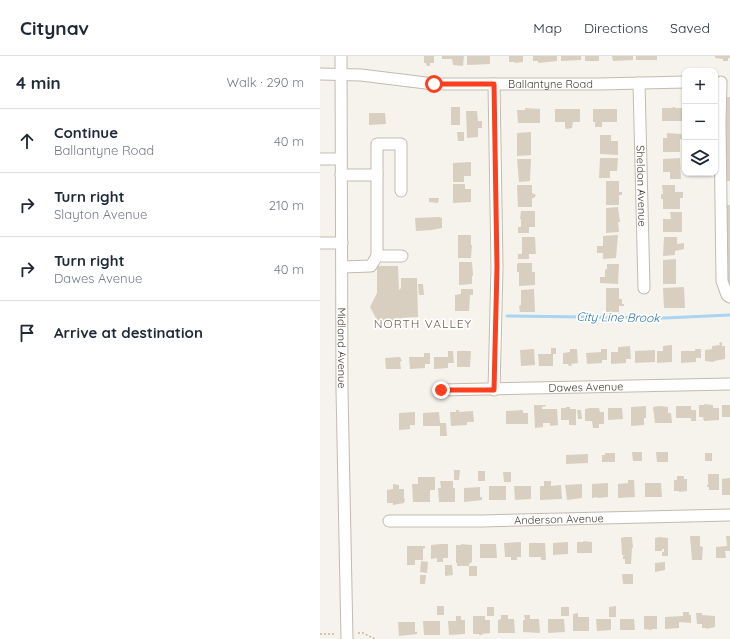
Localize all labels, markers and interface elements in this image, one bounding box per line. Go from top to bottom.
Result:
text: Citynav [20,16,89,40]
text: Map [533,19,562,37]
text: Directions [584,19,648,37]
text: Saved [670,19,710,37]
map controls [682,68,718,176]
button: + [682,68,718,104]
text: 4 min [16,72,61,93]
text: Walk · 290 m [227,74,304,90]
route start [425,75,443,93]
street label: Ballantyne Road [508,77,593,91]
button: − [682,104,718,140]
text: Continue [54,123,118,142]
icon: ahead [16,130,38,152]
text: 40 m [274,133,304,149]
button: layers [682,140,718,176]
text: Ballantyne Road [54,142,154,158]
street label: Sheldon Avenue [634,145,650,227]
text: Turn right [54,187,125,206]
icon: right [16,194,38,216]
text: 210 m [269,197,304,213]
text: Slayton Avenue [54,206,147,222]
text: Turn right [54,251,125,270]
icon: right [16,258,38,280]
text: 40 m [274,261,304,277]
text: Dawes Avenue [54,270,142,286]
street label: Midland Avenue [335,307,349,389]
water label: City Line Brook [576,309,661,325]
district label: NORTH VALLEY [374,316,472,331]
icon: arrive [16,322,38,344]
text: Arrive at destination [54,323,203,342]
street label: Dawes Avenue [548,379,624,395]
route end [432,381,450,399]
street label: Anderson Avenue [514,511,604,527]

